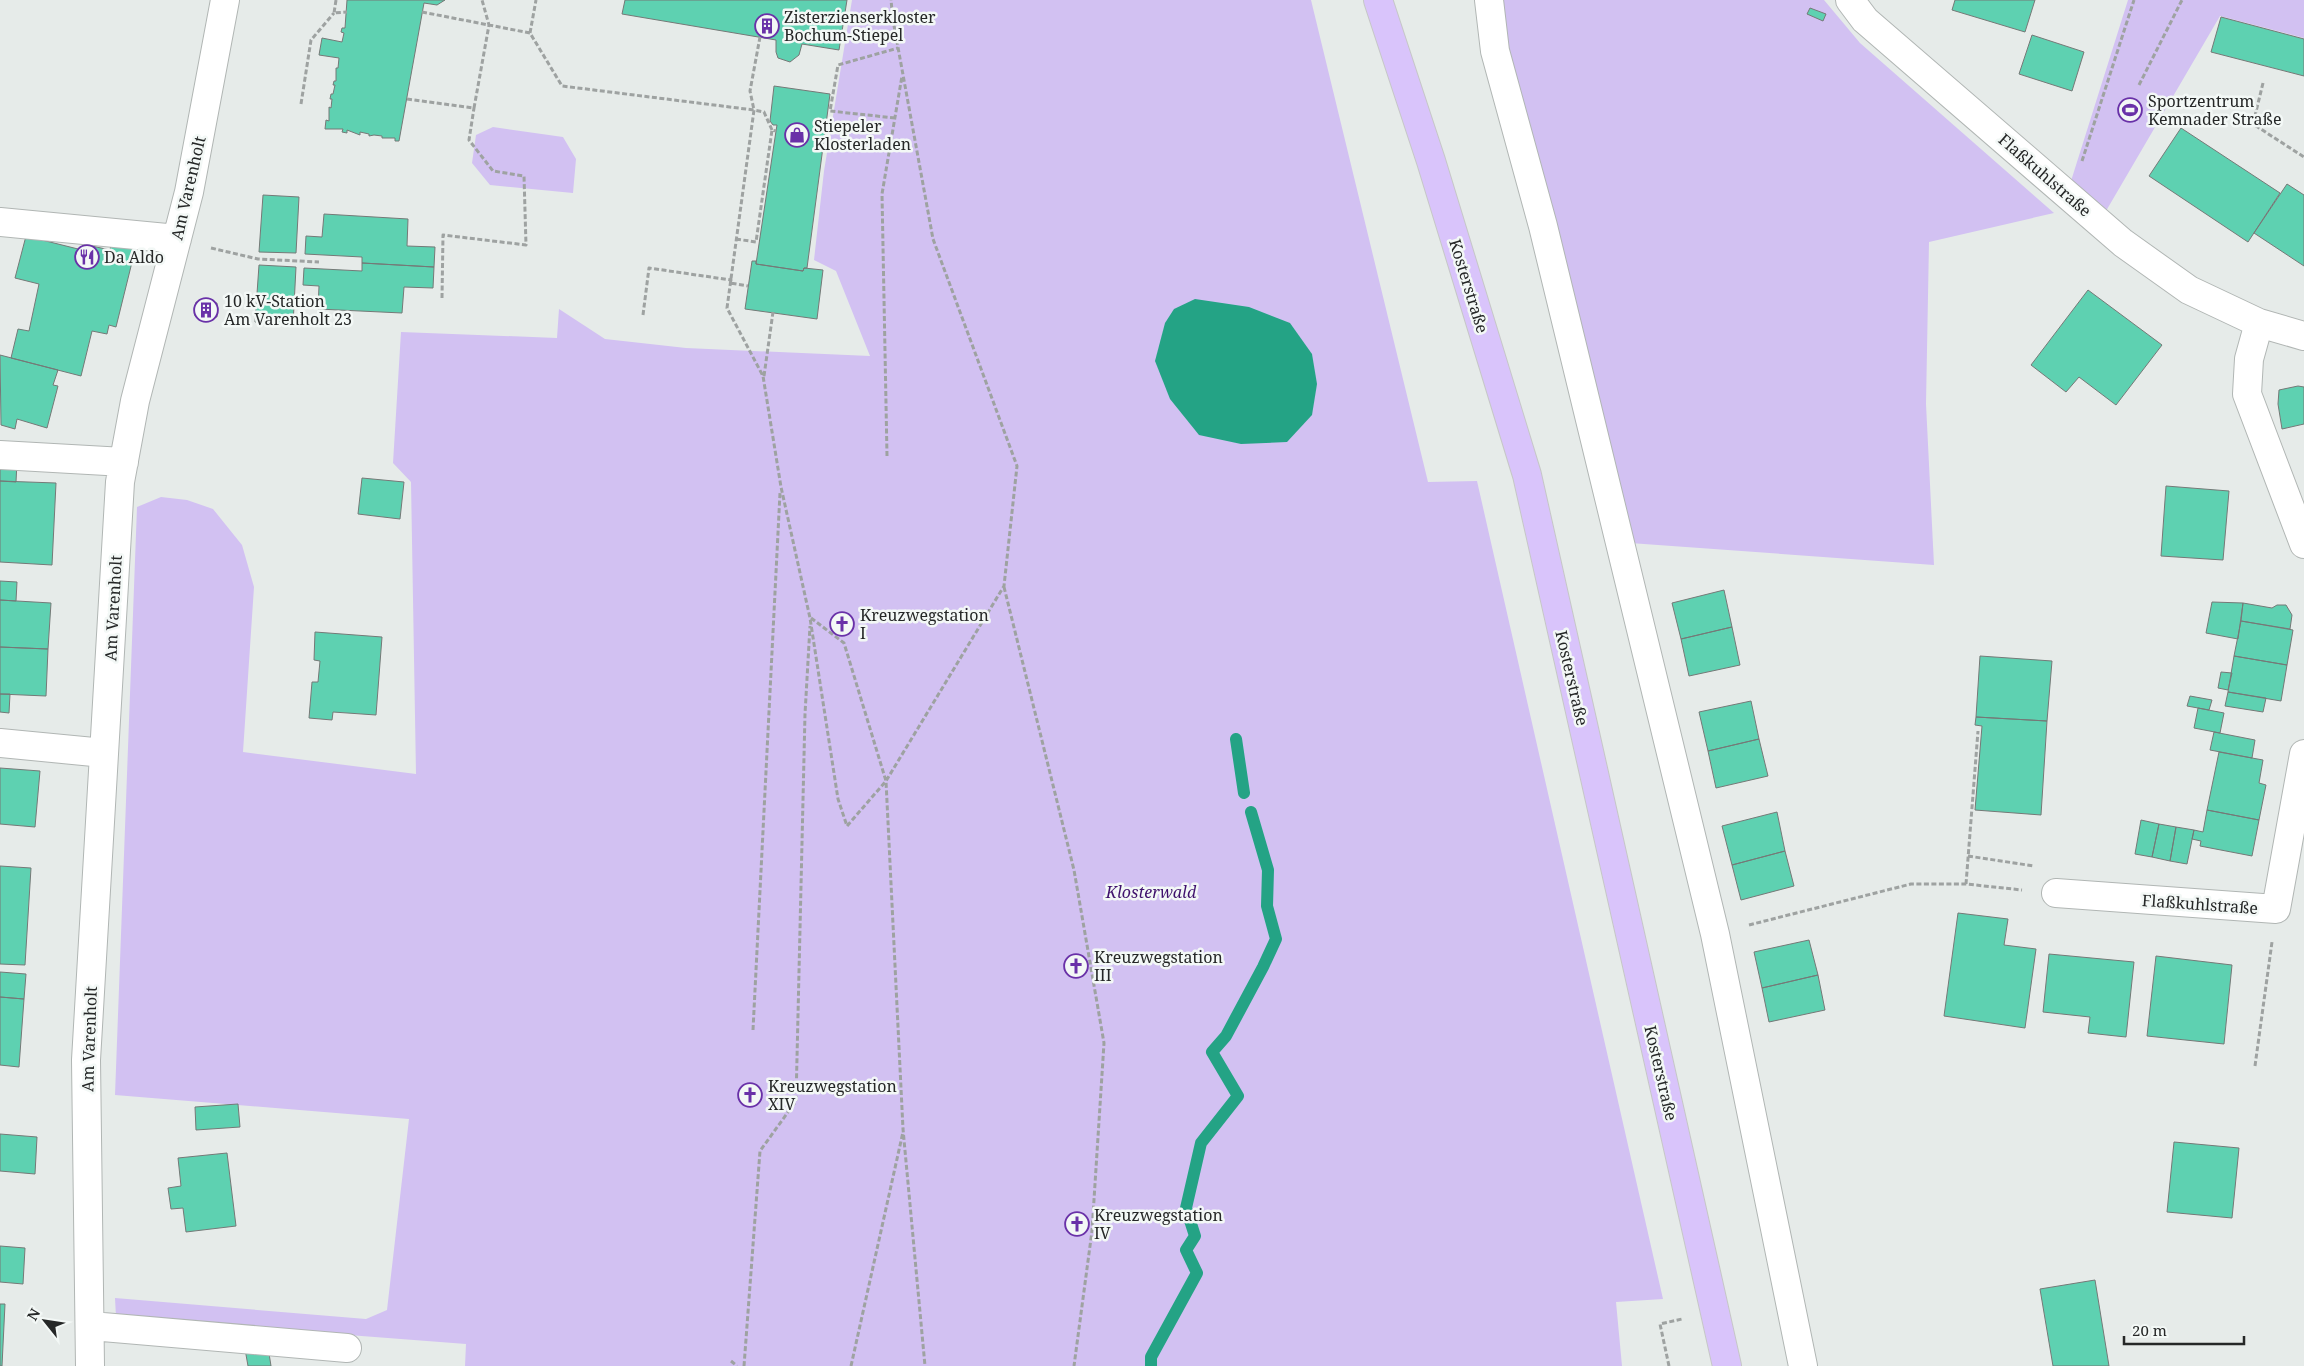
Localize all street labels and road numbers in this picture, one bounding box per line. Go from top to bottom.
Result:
street label: Flaßkuhlstraße [1994,129,2096,221]
street label: Am Varenholt [165,134,211,242]
street label: Kosterstraße [1444,236,1494,336]
street label: Am Varenholt [99,554,127,661]
street label: Kosterstraße [1550,628,1594,728]
street label: Flaßkuhlstraße [2141,889,2259,919]
street label: Am Varenholt [76,985,102,1092]
street label: Kosterstraße [1639,1023,1683,1123]

